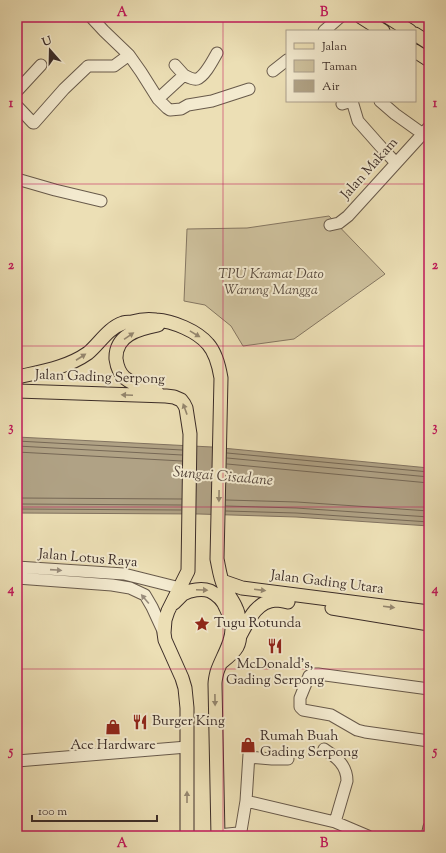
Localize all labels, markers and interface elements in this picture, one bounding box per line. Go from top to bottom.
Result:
text: A [117,4,128,22]
text: B [320,4,329,22]
north arrow [30,30,70,70]
legend [286,30,416,102]
text: U [39,32,54,51]
text: Jalan [321,38,347,56]
text: Taman [322,58,357,76]
text: Air [322,78,340,96]
text: 1 [9,95,14,113]
text: 1 [433,95,438,113]
street label: Jalan Makam [336,133,404,205]
text: 2 [8,257,15,275]
text: 2 [432,257,439,275]
park label: TPU Kramat Dato Warung Mangga [218,265,324,301]
one-way arrow [190,330,200,338]
one-way arrow [123,332,134,339]
one-way arrow [76,353,86,361]
street label: Jalan Gading Serpong [34,366,166,390]
one-way arrow [121,391,133,398]
one-way arrow [182,403,189,415]
text: 3 [8,419,14,437]
text: 3 [432,419,438,437]
water label: Sungai Cisadane [172,462,274,492]
one-way arrow [216,490,222,503]
street label: Jalan Lotus Raya [37,545,139,573]
one-way arrow [50,566,62,573]
street label: Jalan Gading Utara [268,566,385,600]
text: 4 [7,581,15,599]
text: 4 [431,581,439,599]
one-way arrow [196,587,208,594]
one-way arrow [254,587,266,593]
one-way arrow [141,594,150,604]
one-way arrow [383,604,395,610]
place label: Tugu Rotunda [214,614,302,634]
place icon: Tugu Rotunda [193,615,211,633]
restaurant icon: McDonald's, Gading Serpong [266,637,284,655]
place label: McDonald's, Gading Serpong [226,655,324,691]
one-way arrow [212,694,218,707]
place label: Burger King [152,712,225,732]
restaurant icon: Burger King [131,713,149,731]
shop icon: Ace Hardware [104,718,122,736]
place label: Rumah Buah Gading Serpong [260,727,358,763]
place label: Ace Hardware [70,736,156,756]
shop icon: Rumah Buah Gading Serpong [239,736,257,754]
text: 5 [8,743,14,761]
text: 5 [432,743,438,761]
one-way arrow [184,790,190,803]
scale bar [32,797,157,823]
text: 100 m [38,803,67,821]
text: A [117,835,128,853]
text: B [320,835,329,853]

